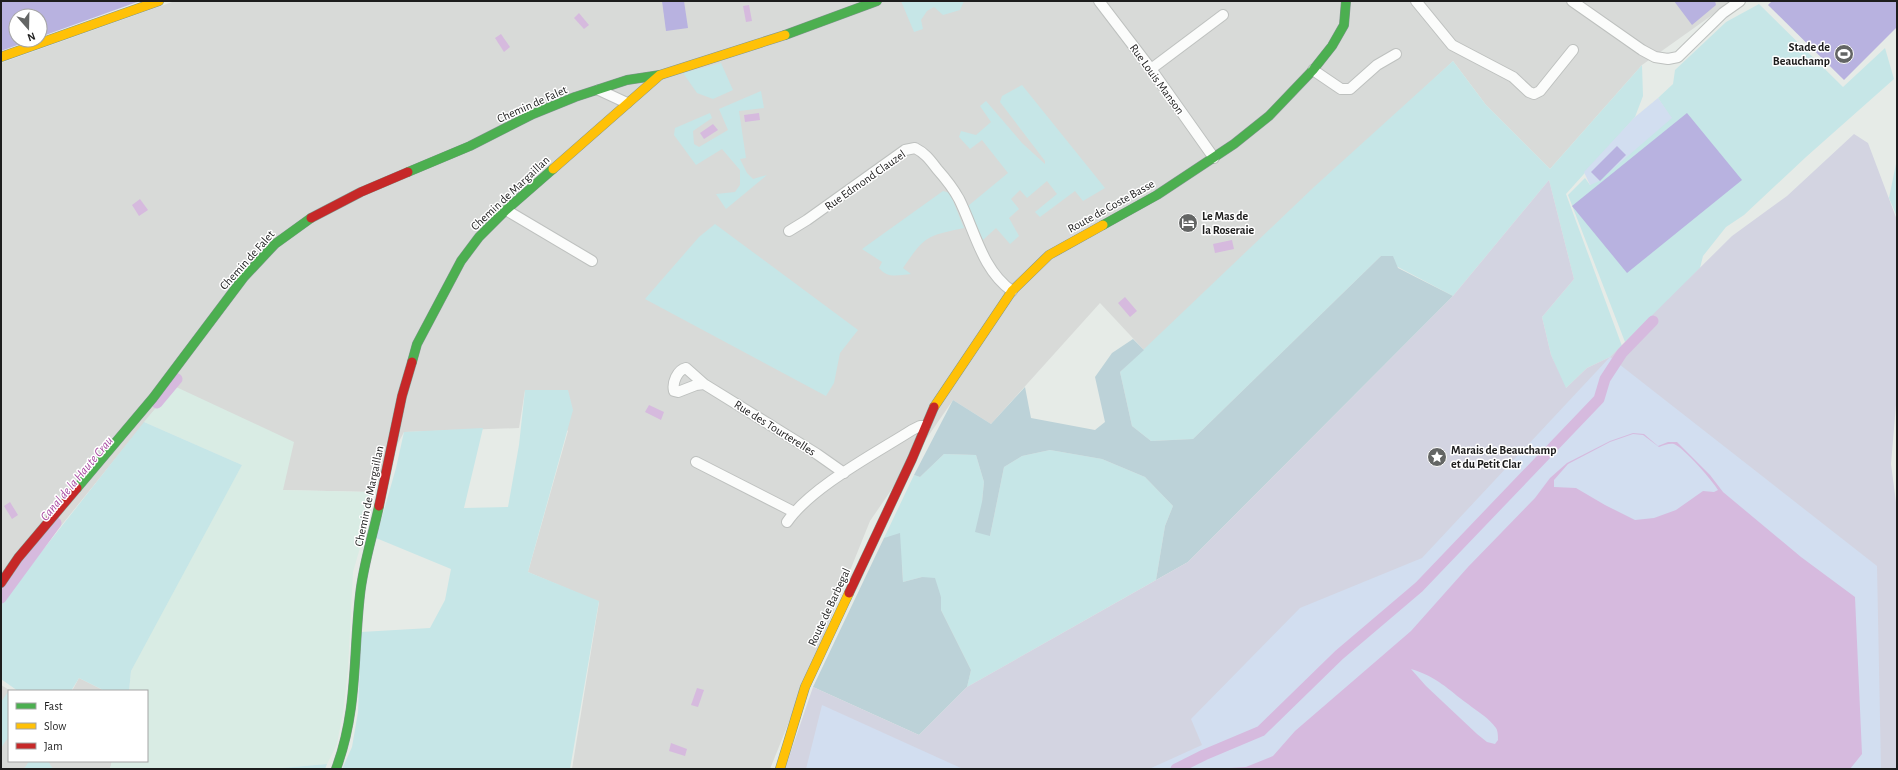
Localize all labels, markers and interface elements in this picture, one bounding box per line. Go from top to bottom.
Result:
north arrow [8,8,48,48]
text: N [26,30,37,43]
place label: Stade de Beauchamp [1773,41,1830,67]
street label: Rue Louis Manson [1128,42,1186,116]
sports icon: Stade de Beauchamp [1833,43,1855,65]
street label: Chemin de Falet [495,83,569,125]
street label: Rue Edmond Clauzel [822,148,908,212]
street label: Chemin de Margaillan [468,154,552,232]
street label: Route de Coste Basse [1066,177,1156,235]
place label: Le Mas de la Roseraie [1202,210,1255,236]
hotel icon: Le Mas de la Roseraie [1177,212,1199,234]
street label: Chemin de Falet [217,228,277,292]
street label: Rue des Tourterelles [732,398,818,458]
water label: Canal de la Haute Crau [38,434,116,524]
place label: Marais de Beauchamp et du Petit Clar [1451,444,1556,470]
street label: Chemin de Margaillan [352,445,386,547]
place icon: Marais de Beauchamp et du Petit Clar [1426,446,1448,468]
street label: Route de Barbegal [806,566,852,648]
legend [8,690,148,762]
text: Fast [44,700,63,712]
text: Slow [44,720,66,732]
text: Jam [44,740,63,752]

